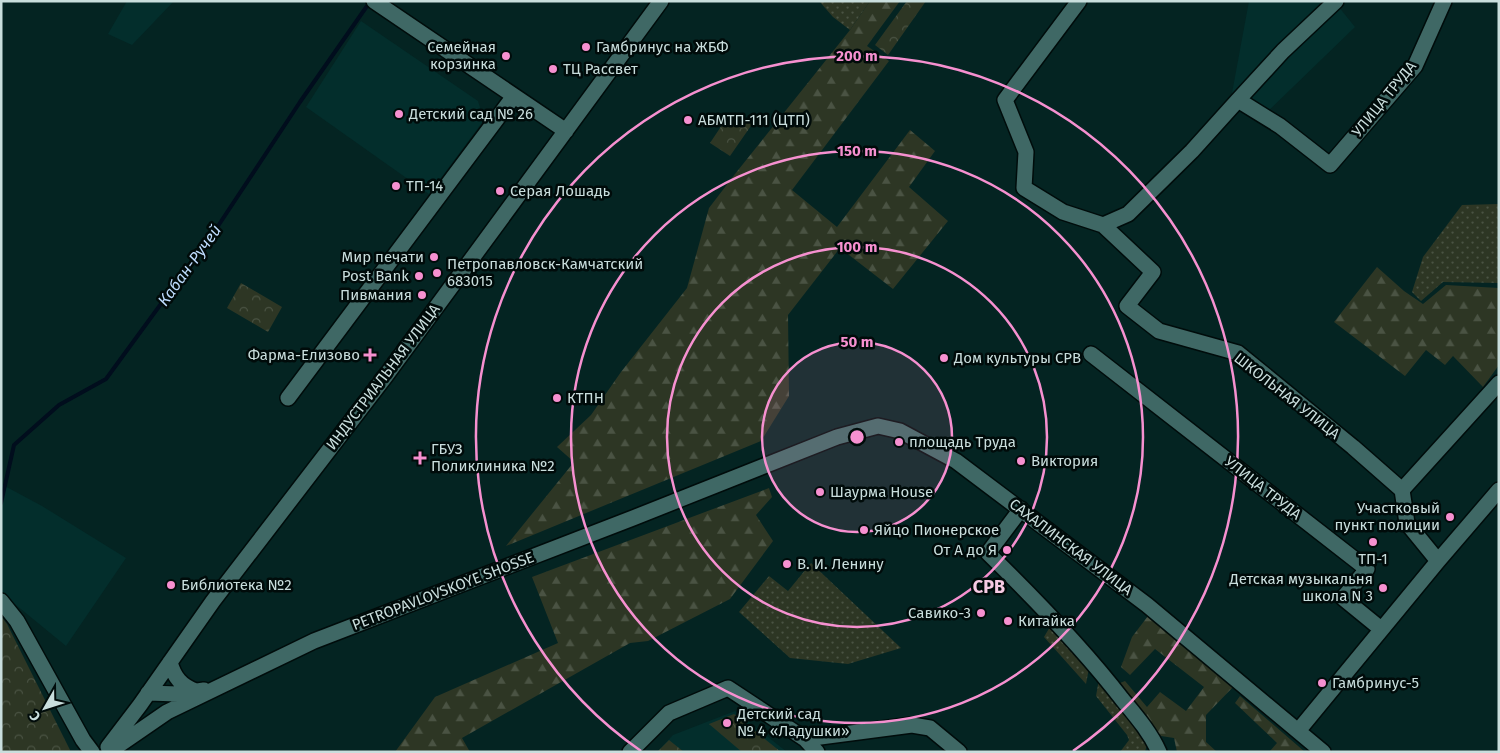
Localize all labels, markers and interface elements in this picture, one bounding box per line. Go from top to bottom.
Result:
place label: Семейная корзинка [427,38,496,73]
place label: Гамбринус на ЖБФ [596,38,729,56]
marker: Гамбринус на ЖБФ [580,41,592,53]
text: 200 m [836,47,878,65]
marker: Семейная корзинка [500,50,512,62]
street label: УЛИЦА ТРУДА [1348,57,1420,140]
place label: ТЦ Рассвет [563,60,638,78]
marker: ТЦ Рассвет [547,63,559,75]
place label: Детский сад № 26 [408,105,533,123]
marker: Детский сад № 26 [393,108,405,120]
place label: АБМТП-111 (ЦТП) [698,111,810,129]
marker: АБМТП-111 (ЦТП) [682,114,694,126]
text: 150 m [837,142,877,160]
place label: ТП-14 [406,177,443,195]
marker: ТП-14 [390,180,402,192]
place label: Серая Лошадь [510,182,611,200]
marker: Серая Лошадь [494,185,506,197]
water label: Кабан-Ручей [154,221,225,310]
text: 100 m [837,238,877,256]
place label: Мир печати [342,248,424,266]
marker: Мир печати [428,251,440,263]
place label: Петропавловск-Камчатский 683015 [447,255,643,290]
place label: Post Bank [342,267,409,285]
marker: Петропавловск-Камчатский 683015 [431,267,443,279]
marker: Post Bank [413,270,425,282]
place label: Пивмания [340,286,412,304]
marker: Пивмания [416,289,428,301]
street label: ИНДУСТРИАЛЬНАЯ УЛИЦА [322,300,444,453]
text: 50 m [840,333,874,351]
place label: Фарма-Елизово [248,346,360,364]
marker: Фарма-Елизово [364,349,376,361]
place label: Дом культуры СРВ [953,349,1081,367]
street label: ШКОЛЬНАЯ УЛИЦА [1230,349,1344,443]
marker: Дом культуры СРВ [938,352,950,364]
place label: КТПН [567,389,604,407]
marker: КТПН [551,392,563,404]
centre of rings [848,428,866,446]
place label: площадь Труда [909,433,1016,451]
marker: площадь Труда [893,436,905,448]
place label: ГБУЗ Поликлиника №2 [431,440,555,475]
marker: ГБУЗ Поликлиника №2 [413,451,427,465]
place label: Виктория [1031,452,1098,470]
street label: УЛИЦА ТРУДА [1221,453,1305,524]
marker: Виктория [1015,455,1027,467]
place label: Шаурма House [830,483,933,501]
marker: Шаурма House [814,486,826,498]
street label: САХАЛИНСКАЯ УЛИЦА [1006,495,1136,599]
place label: Участковый пункт полиции [1334,499,1440,534]
marker: Участковый пункт полиции [1444,511,1456,523]
place label: Яйцо Пионерское [874,521,999,539]
marker: Яйцо Пионерское [858,524,870,536]
marker: ТП-1 [1367,536,1379,548]
place label: От А до Я [933,541,997,559]
marker: От А до Я [1001,544,1013,556]
street label: PETROPAVLOVSKOYE SHOSSE [349,548,537,634]
place label: ТП-1 [1358,550,1388,568]
place label: В. И. Ленину [797,555,884,573]
marker: В. И. Ленину [781,558,793,570]
place label: Детская музыкальня школа N 3 [1229,570,1373,605]
place label: Библиотека №2 [181,576,292,594]
district label: СРВ [973,576,1005,598]
marker: Библиотека №2 [165,579,177,591]
marker: Детская музыкальня школа N 3 [1377,582,1389,594]
place label: Савико-3 [908,604,971,622]
marker: Савико-3 [975,607,987,619]
place label: Китайка [1018,612,1075,630]
marker: Китайка [1002,615,1014,627]
place label: Гамбринус-5 [1332,674,1419,692]
marker: Гамбринус-5 [1316,677,1328,689]
north arrow [20,683,70,733]
place label: Детский сад № 4 «Ладушки» [736,705,849,740]
text: С [26,707,44,724]
marker: Детский сад № 4 «Ладушки» [721,717,733,729]

